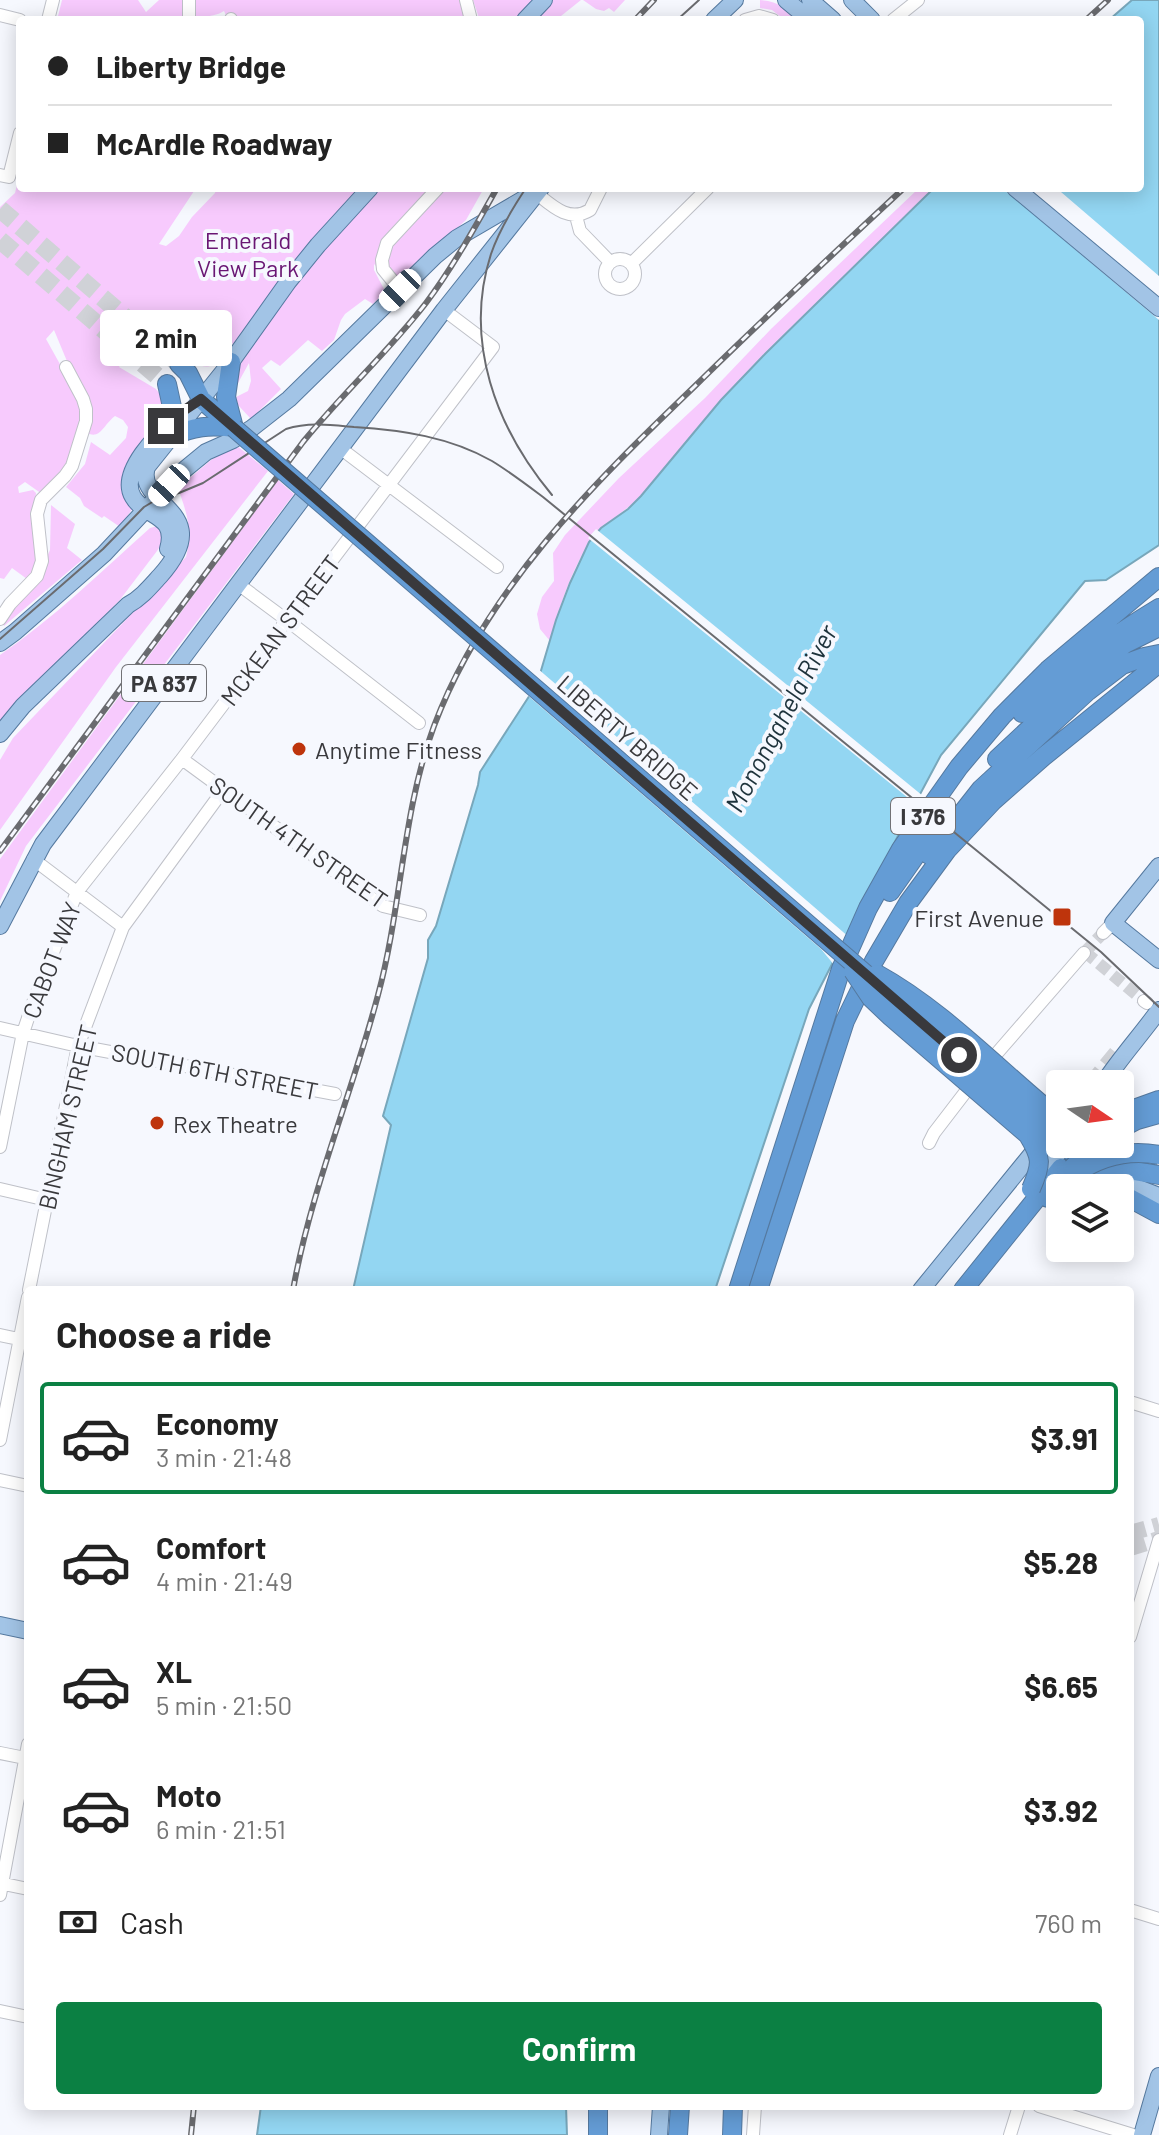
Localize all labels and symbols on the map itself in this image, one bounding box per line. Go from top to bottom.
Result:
park label: Emerald View Park [197,225,299,282]
car [375,265,425,315]
callout: 2 min [100,310,232,366]
route end [148,408,184,444]
car [144,459,194,511]
street label: MCKEAN STREET [214,549,346,711]
water label: Monongahela River [718,618,843,817]
road number: PA 837 [122,665,206,701]
street label: LIBERTY BRIDGE [552,668,704,806]
place label: Anytime Fitness [315,735,482,764]
marker: Anytime Fitness [290,740,308,758]
street label: SOUTH 4TH STREET [204,770,394,914]
road number: I 376 [891,798,955,834]
street label: CABOT WAY [15,898,87,1022]
place label: First Avenue [914,903,1044,932]
marker: First Avenue [1051,906,1073,928]
street label: BINGHAM STREET [32,1022,102,1212]
street label: SOUTH 6TH STREET [109,1037,321,1105]
route start [941,1037,977,1073]
north arrow [1046,1070,1134,1158]
place label: Rex Theatre [173,1109,298,1138]
marker: Rex Theatre [148,1114,166,1132]

